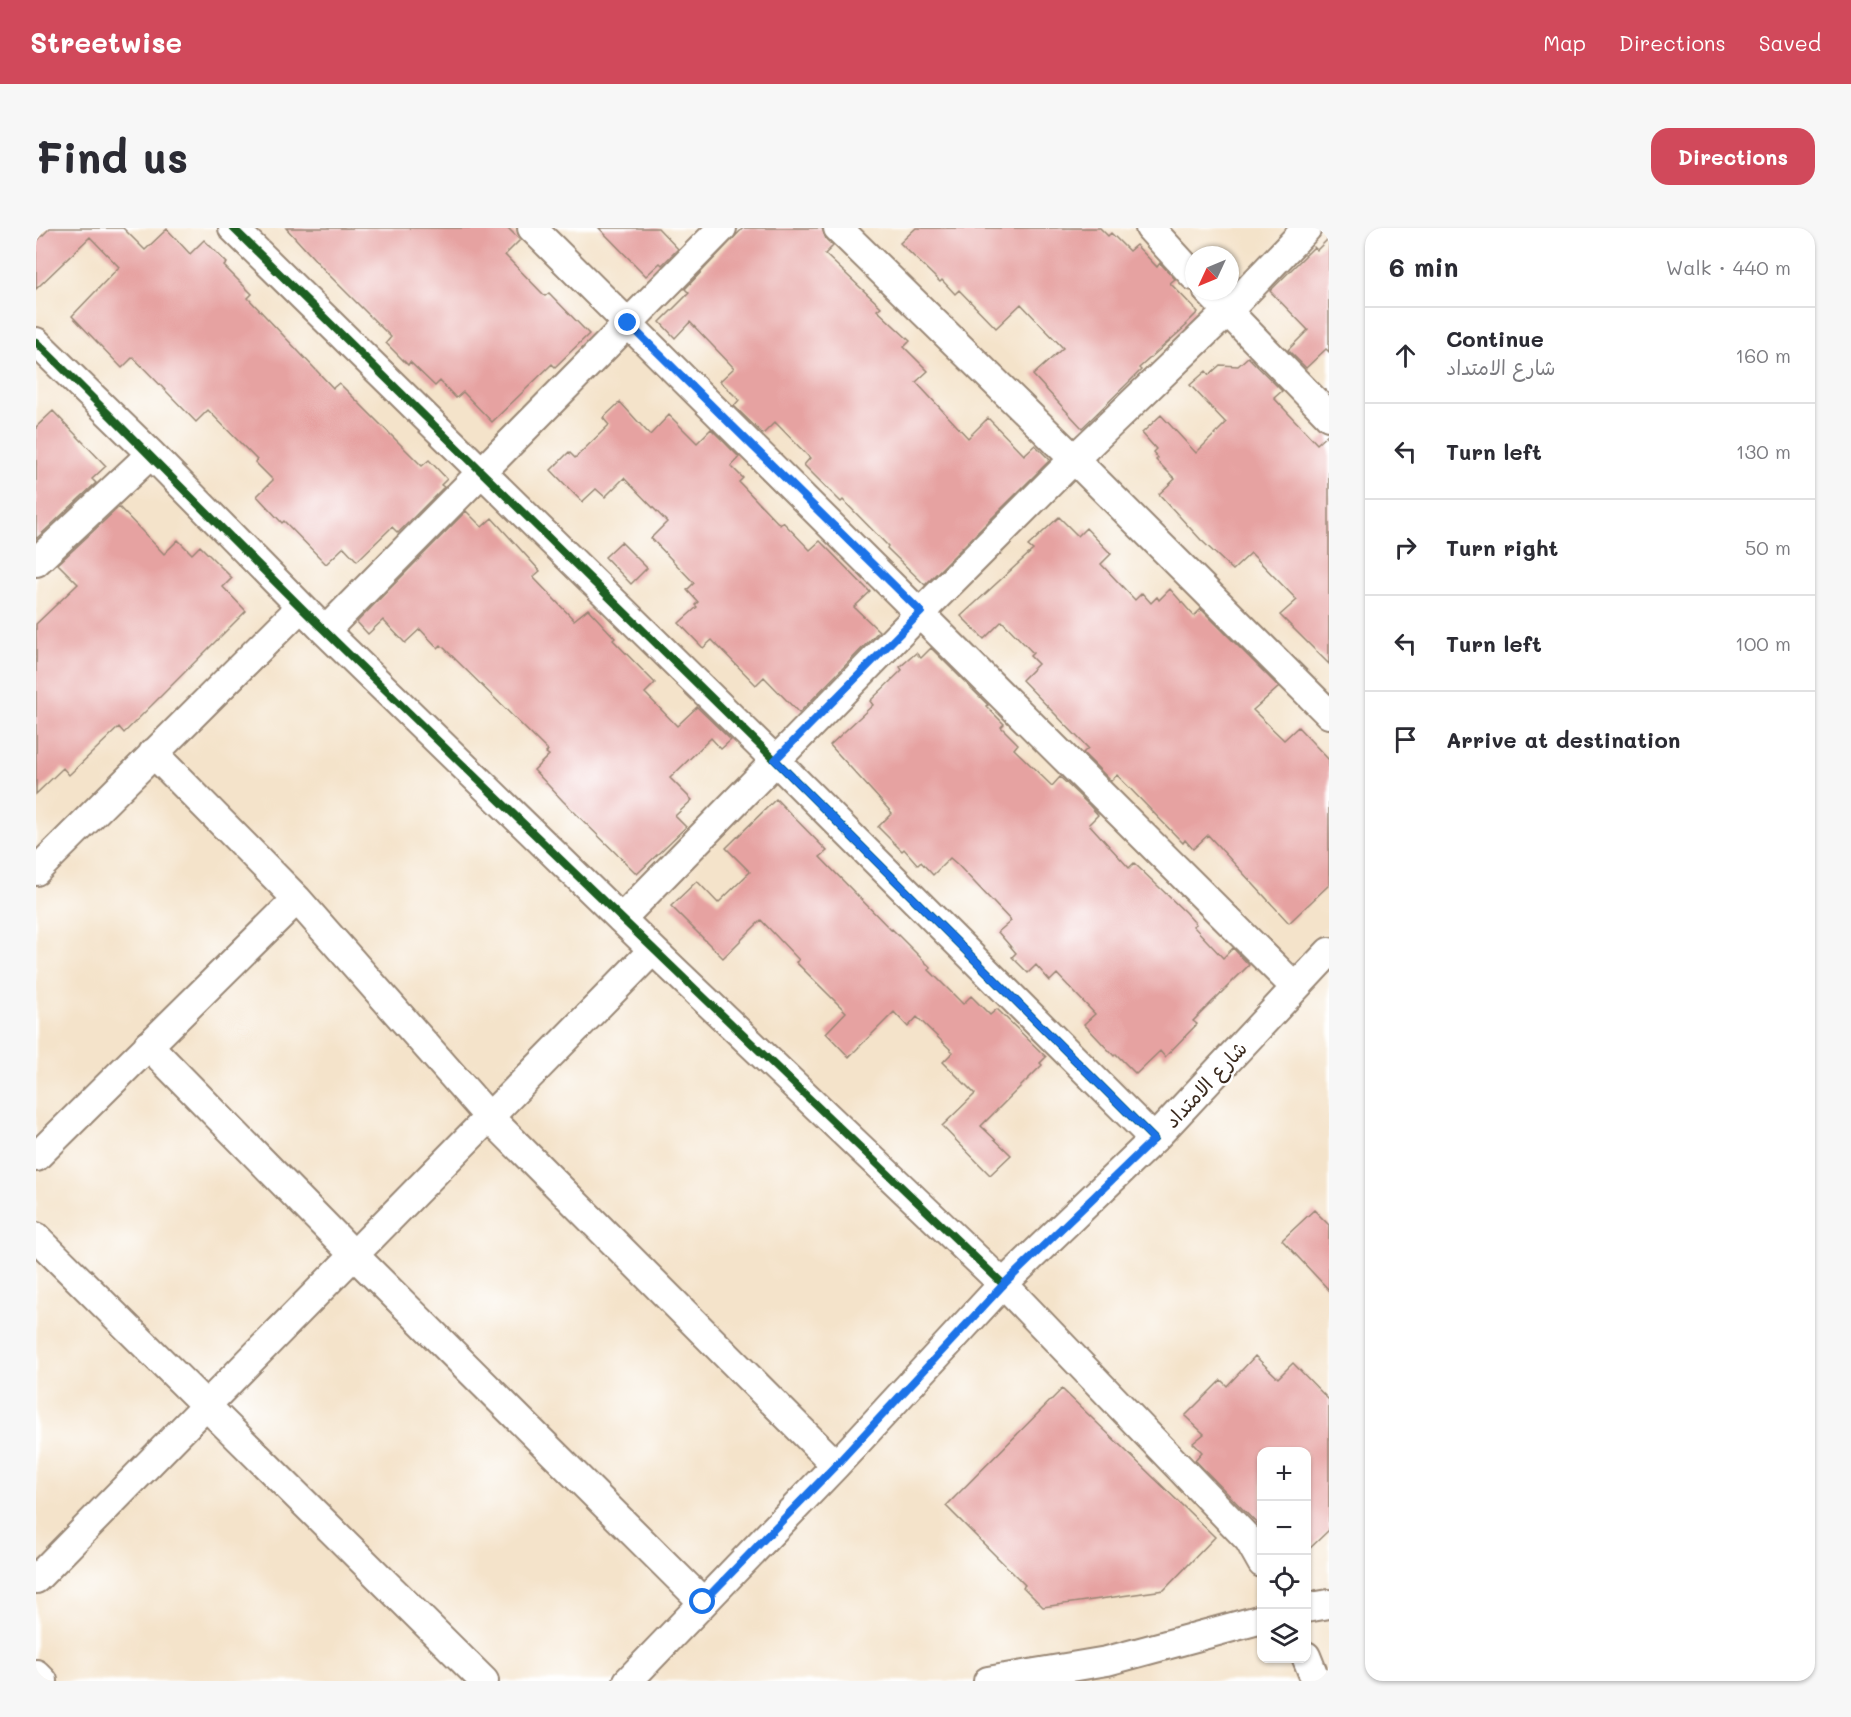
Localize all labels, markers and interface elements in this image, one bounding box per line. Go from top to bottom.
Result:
text: Streetwise [30,24,182,60]
text: Map [1543,29,1586,56]
text: Directions [1619,29,1726,56]
text: Saved [1759,29,1821,56]
button: Directions [1651,128,1815,185]
text: Find us [36,129,188,184]
north arrow [1185,246,1239,300]
text: 6 min [1389,250,1458,284]
text: Walk · 440 m [1666,254,1791,280]
route end [614,309,640,335]
text: Continue [1446,324,1544,353]
icon: ahead [1389,339,1422,372]
text: 160 m [1735,342,1791,368]
text: شارع الامتداد [1446,354,1556,380]
icon: left [1389,435,1422,468]
text: Turn left [1446,437,1542,466]
text: 130 m [1736,438,1791,464]
icon: right [1389,531,1422,564]
text: Turn right [1446,533,1558,562]
text: 50 m [1745,534,1791,560]
icon: left [1389,627,1422,660]
text: Turn left [1446,629,1542,658]
text: 100 m [1735,630,1791,656]
icon: arrive [1389,723,1422,756]
text: Arrive at destination [1446,725,1681,754]
street label: شارع الامتداد [1158,1035,1253,1134]
map controls [1257,1447,1311,1663]
button: + [1257,1447,1311,1501]
button: − [1257,1501,1311,1555]
button: locate [1257,1555,1311,1609]
route start [689,1588,715,1614]
button: layers [1257,1609,1311,1663]

